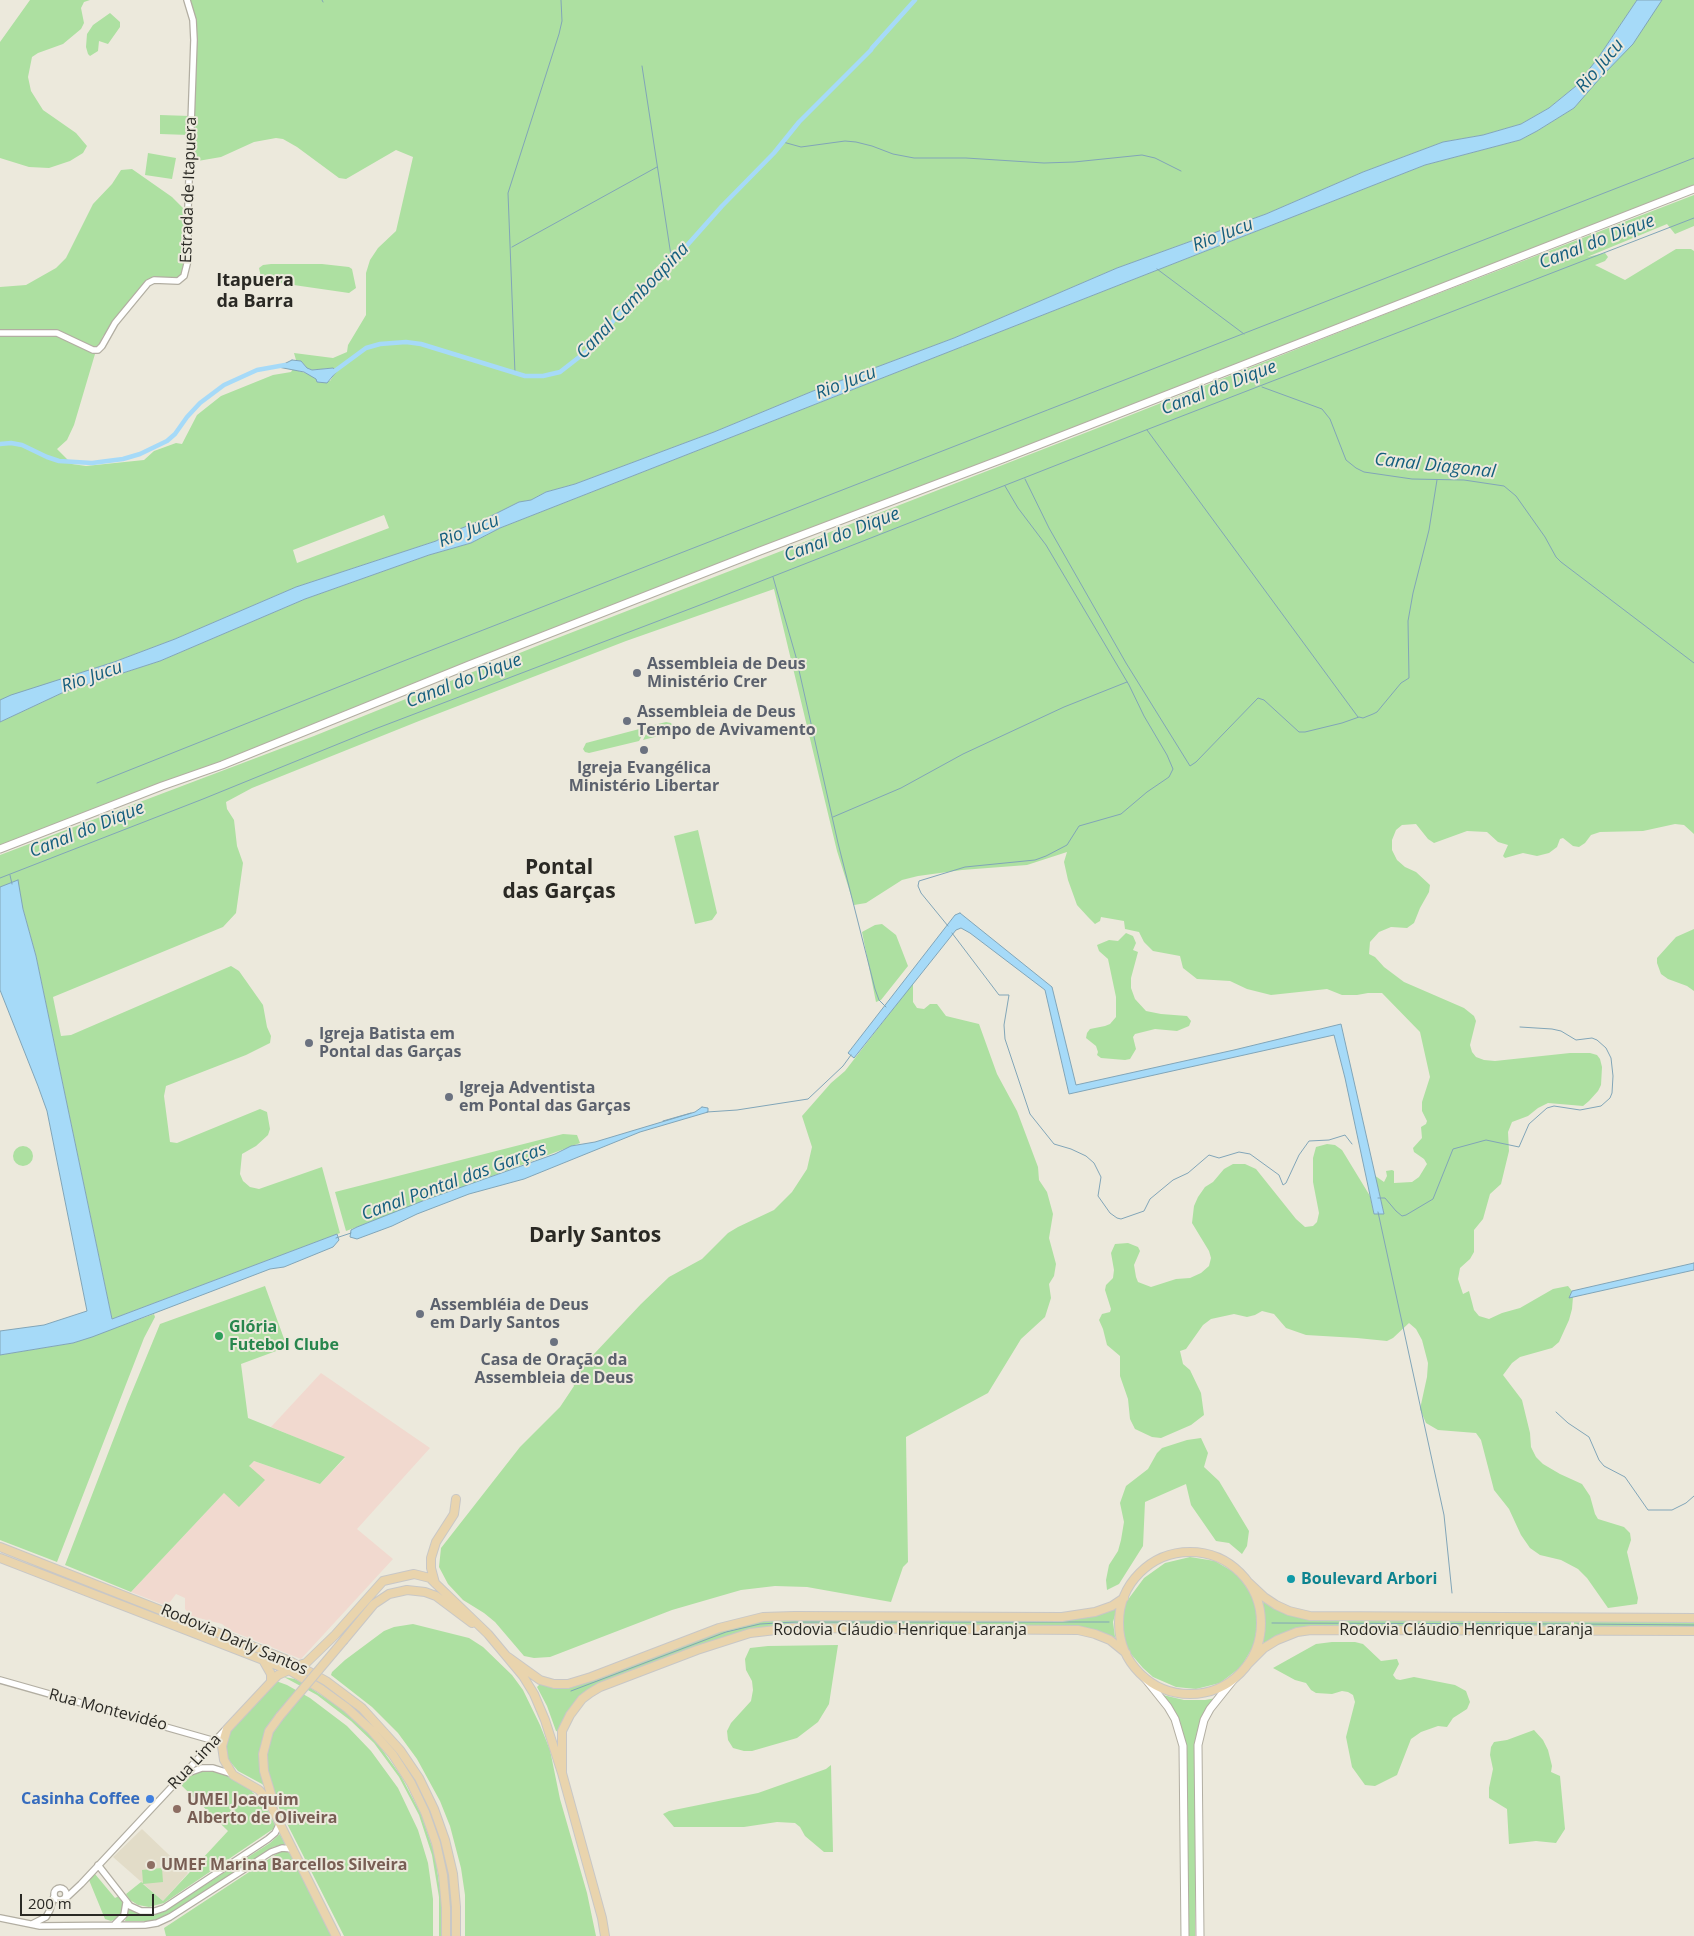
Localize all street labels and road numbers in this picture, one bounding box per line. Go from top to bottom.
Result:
street label: Estrada de Itapuera [177,116,201,264]
street label: Rodovia Darly Santos [158,1600,310,1680]
street label: Rodovia Cláudio Henrique Laranja [773,1620,1027,1640]
street label: Rodovia Cláudio Henrique Laranja [1339,1620,1593,1640]
street label: Rua Montevidéo [47,1685,169,1735]
street label: Rua Lima [165,1730,225,1794]

